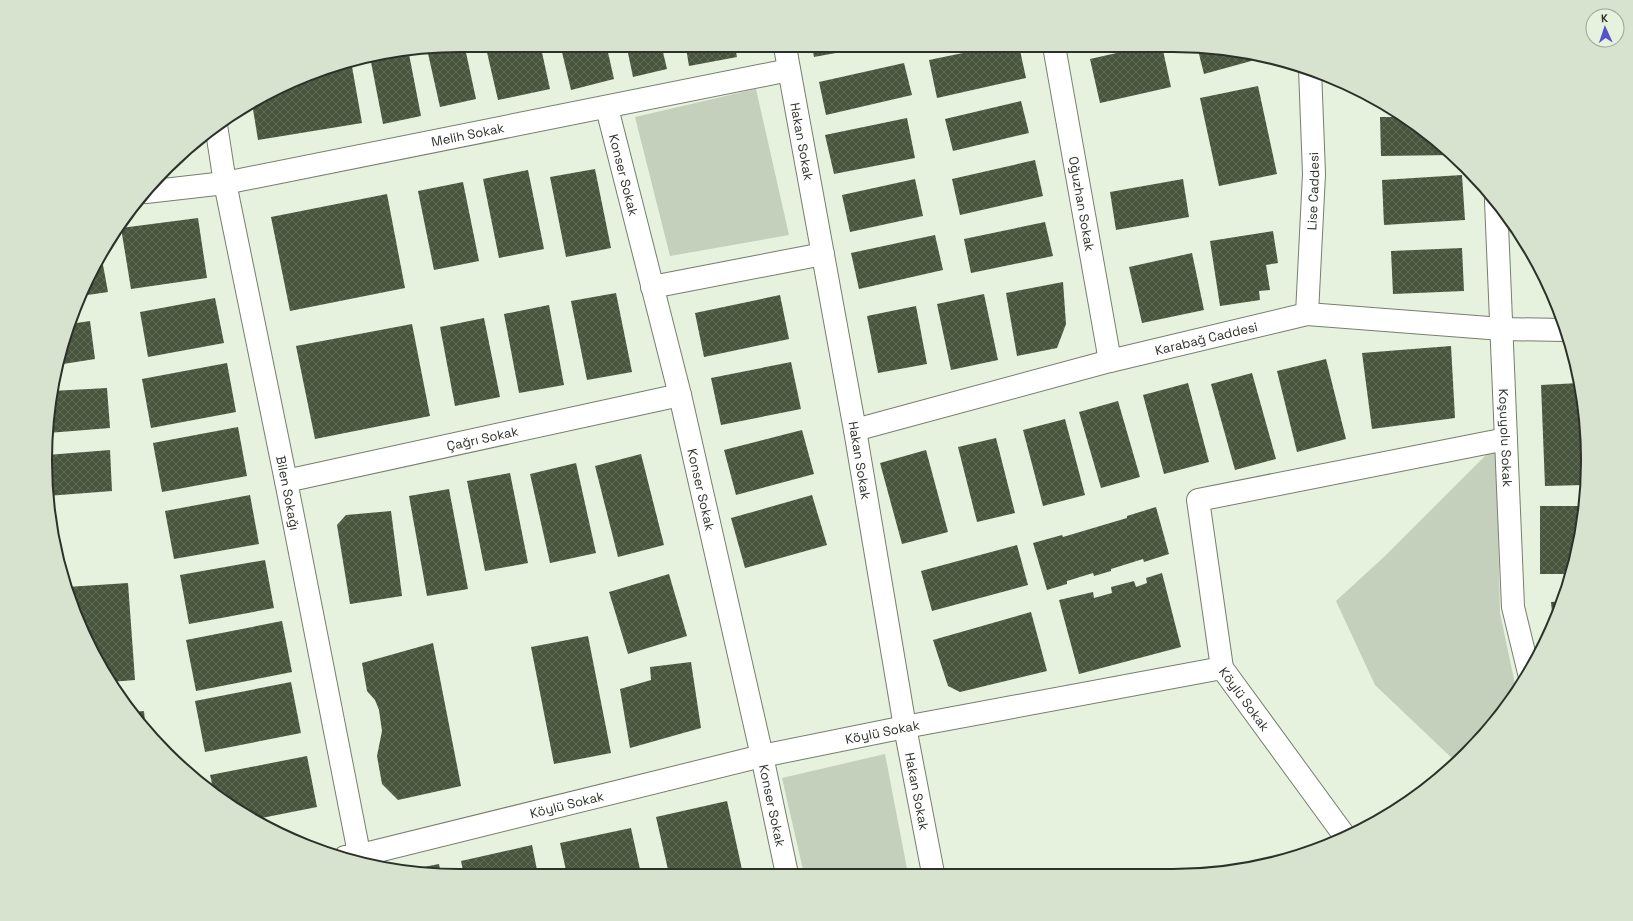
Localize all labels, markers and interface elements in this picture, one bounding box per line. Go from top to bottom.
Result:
north arrow [1585,8,1625,48]
text: K [1601,11,1608,25]
street label: Hakan Sokak [786,101,817,182]
street label: Melih Sokak [430,119,506,150]
street label: Konser Sokak [605,132,642,218]
street label: Lise Caddesi [1303,152,1323,231]
street label: Oğuzhan Sokak [1065,155,1098,252]
street label: Karabağ Caddesi [1153,318,1259,359]
street label: Koşuyolu Sokak [1495,388,1516,487]
street label: Hakan Sokak [845,420,875,501]
street label: Çağrı Sokak [445,423,520,455]
street label: Konser Sokak [683,447,719,532]
street label: Bilen Sokağı [272,454,303,532]
street label: Köylü Sokak [1215,664,1273,735]
street label: Köylü Sokak [844,716,921,748]
street label: Hakan Sokak [901,751,933,832]
street label: Konser Sokak [755,763,789,848]
street label: Köylü Sokak [528,787,605,822]

